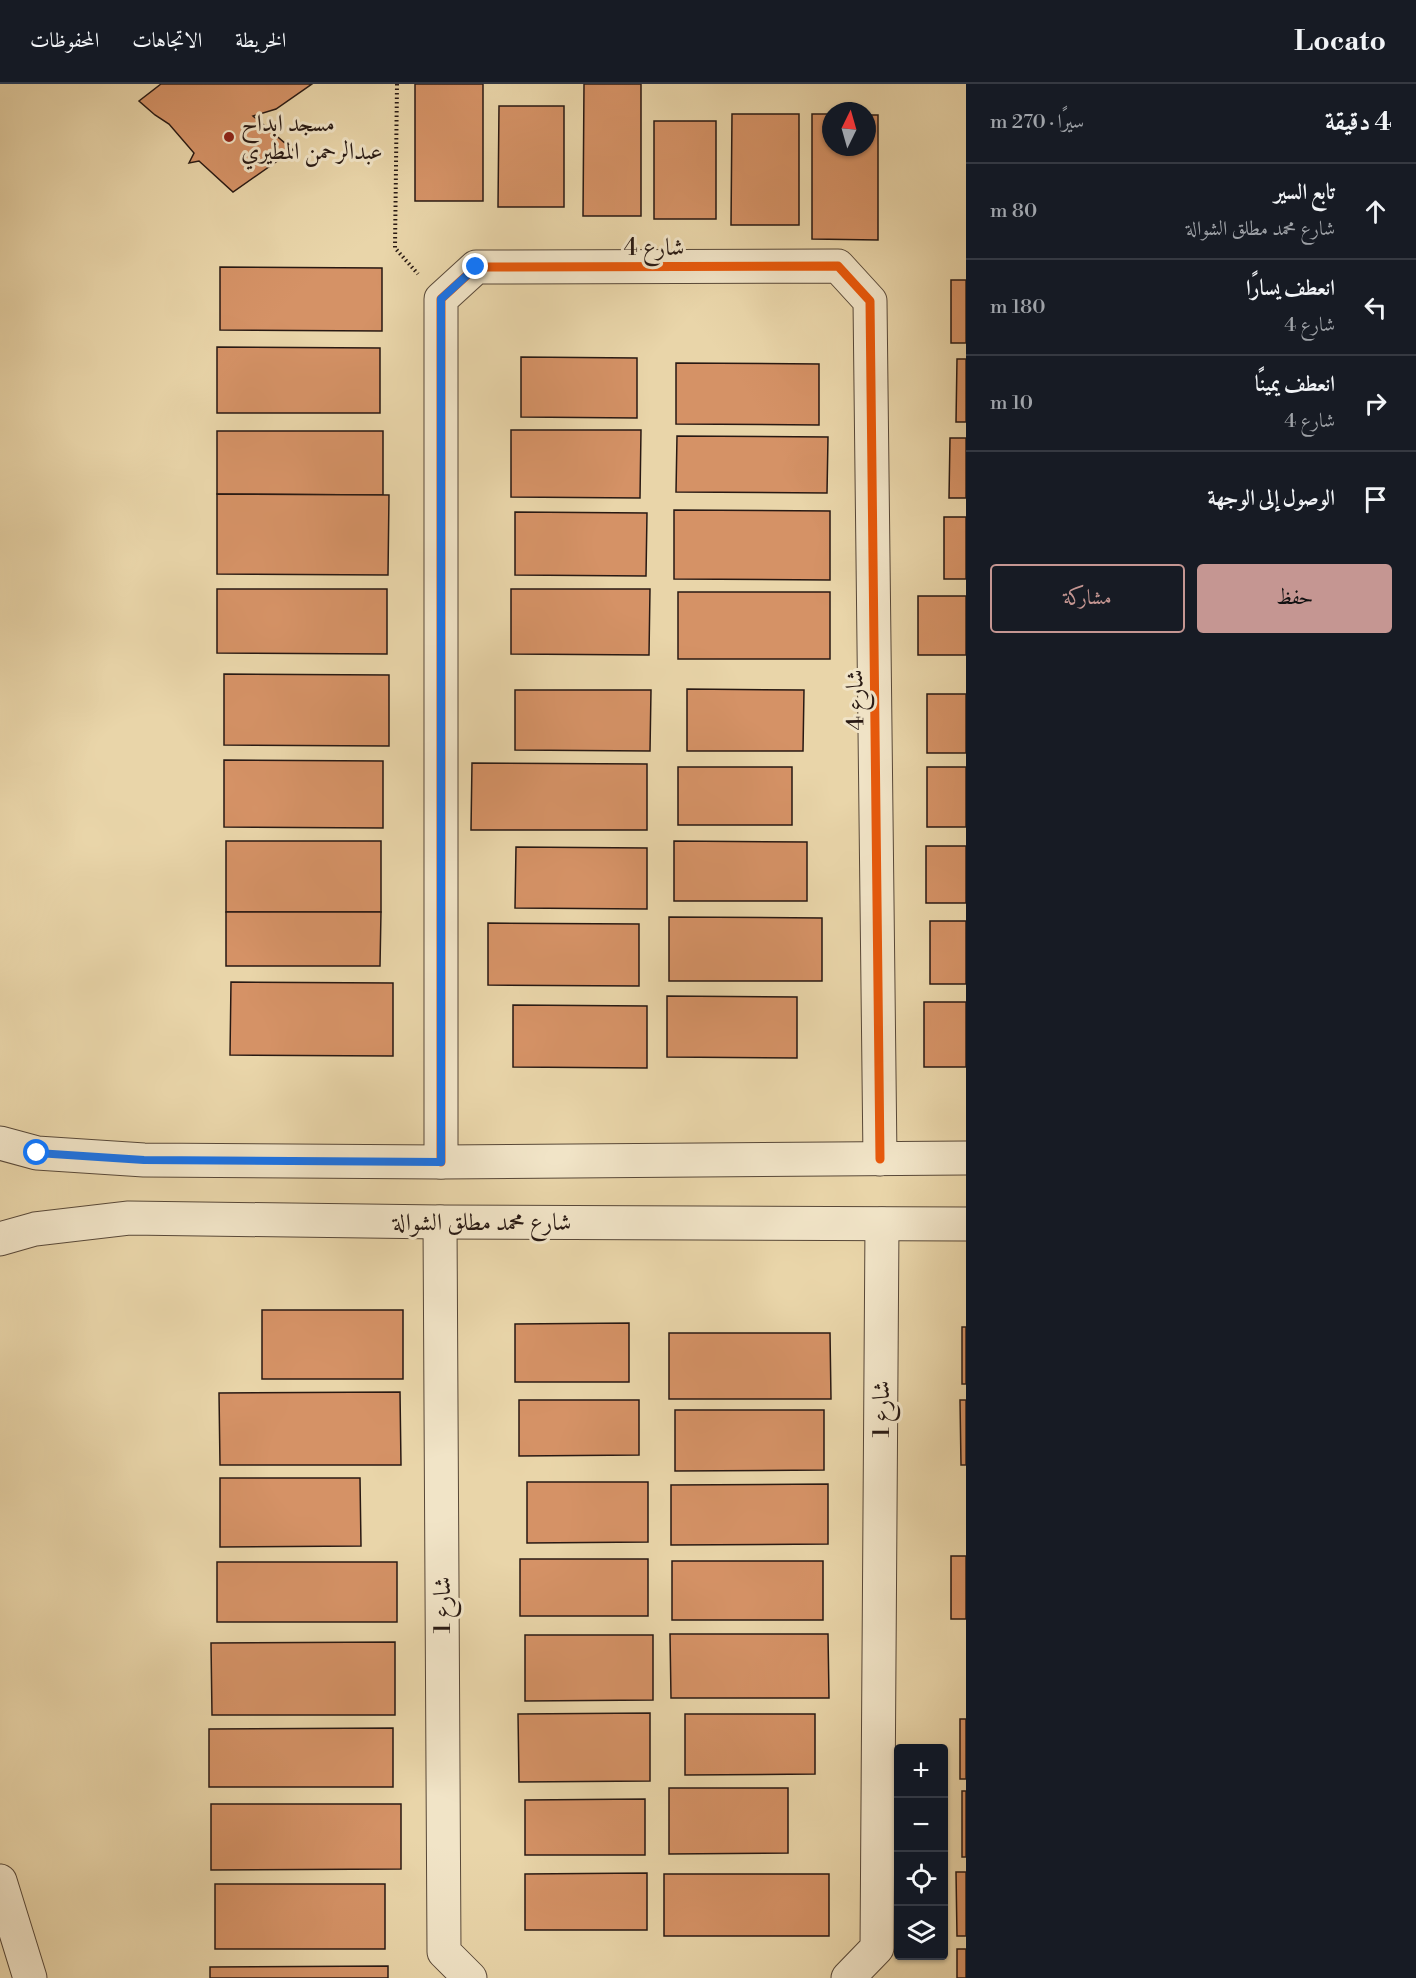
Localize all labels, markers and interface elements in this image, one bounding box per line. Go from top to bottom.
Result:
text: Locato [1294,24,1386,59]
text: المحفوظات [30,28,99,54]
text: الاتجاهات [132,28,202,54]
text: الخريطة [235,28,286,54]
north arrow [822,102,876,156]
text: 4 دقيقة [1325,106,1392,138]
place label: مسجد ابداح عبدالرحمن المطيري [241,109,383,170]
text: سيرًا · 270 m [990,110,1084,135]
marker: مسجد ابداح عبدالرحمن المطيري [222,130,236,144]
text: تابع السير [1274,179,1335,206]
icon: ahead [1359,195,1392,228]
text: 80 m [990,199,1037,224]
text: شارع محمد مطلق الشوالة [1186,217,1335,242]
street label: شارع 4 [624,233,684,267]
route end [462,253,488,279]
text: انعطف يسارًا [1246,275,1335,302]
icon: left [1359,291,1392,324]
text: 180 m [990,295,1045,320]
text: شارع 4 [1284,313,1335,338]
text: انعطف يمينًا [1255,371,1335,398]
icon: right [1359,387,1392,420]
text: 10 m [990,391,1033,416]
text: شارع 4 [1284,409,1335,434]
icon: arrive [1359,483,1392,516]
text: الوصول إلى الوجهة [1207,485,1335,512]
button: مشاركة [990,564,1185,633]
button: حفظ [1197,564,1392,633]
street label: شارع 4 [840,669,876,731]
route start [23,1139,49,1165]
street label: شارع محمد مطلق الشوالة [392,1208,571,1242]
street label: شارع 1 [867,1381,901,1437]
street label: شارع 1 [428,1577,462,1633]
map controls [894,1744,948,1960]
button: + [894,1744,948,1798]
button: − [894,1798,948,1852]
button: locate [894,1852,948,1906]
button: layers [894,1906,948,1960]

